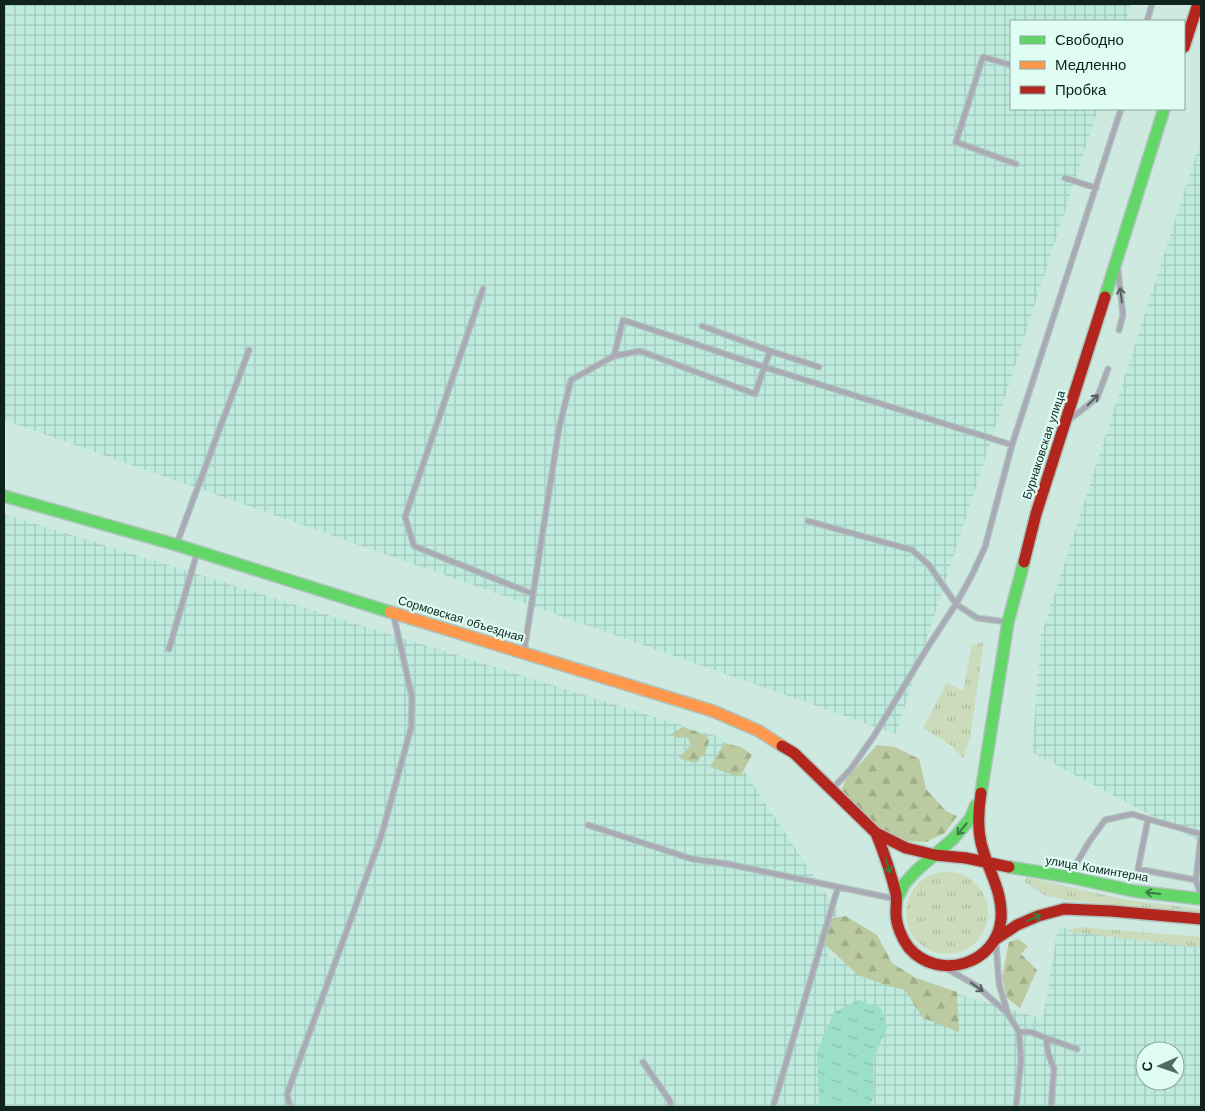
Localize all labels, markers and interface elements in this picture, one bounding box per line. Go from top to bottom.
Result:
legend [1010,20,1185,110]
text: Свободно [1055,31,1124,49]
text: Медленно [1055,56,1126,74]
text: Пробка [1055,81,1107,99]
one-way arrow [1116,287,1126,303]
street label: Бурнаковская улица [1020,389,1068,501]
one-way arrow [1087,394,1099,406]
street label: Сормовская объездная [396,593,526,645]
one-way arrow [956,822,967,835]
street label: улица Коминтерна [1044,853,1150,885]
one-way arrow [884,857,894,873]
one-way arrow [1145,888,1161,898]
one-way arrow [1026,912,1041,922]
one-way arrow [970,982,984,992]
north arrow [1135,1041,1185,1091]
text: С [1139,1061,1155,1072]

